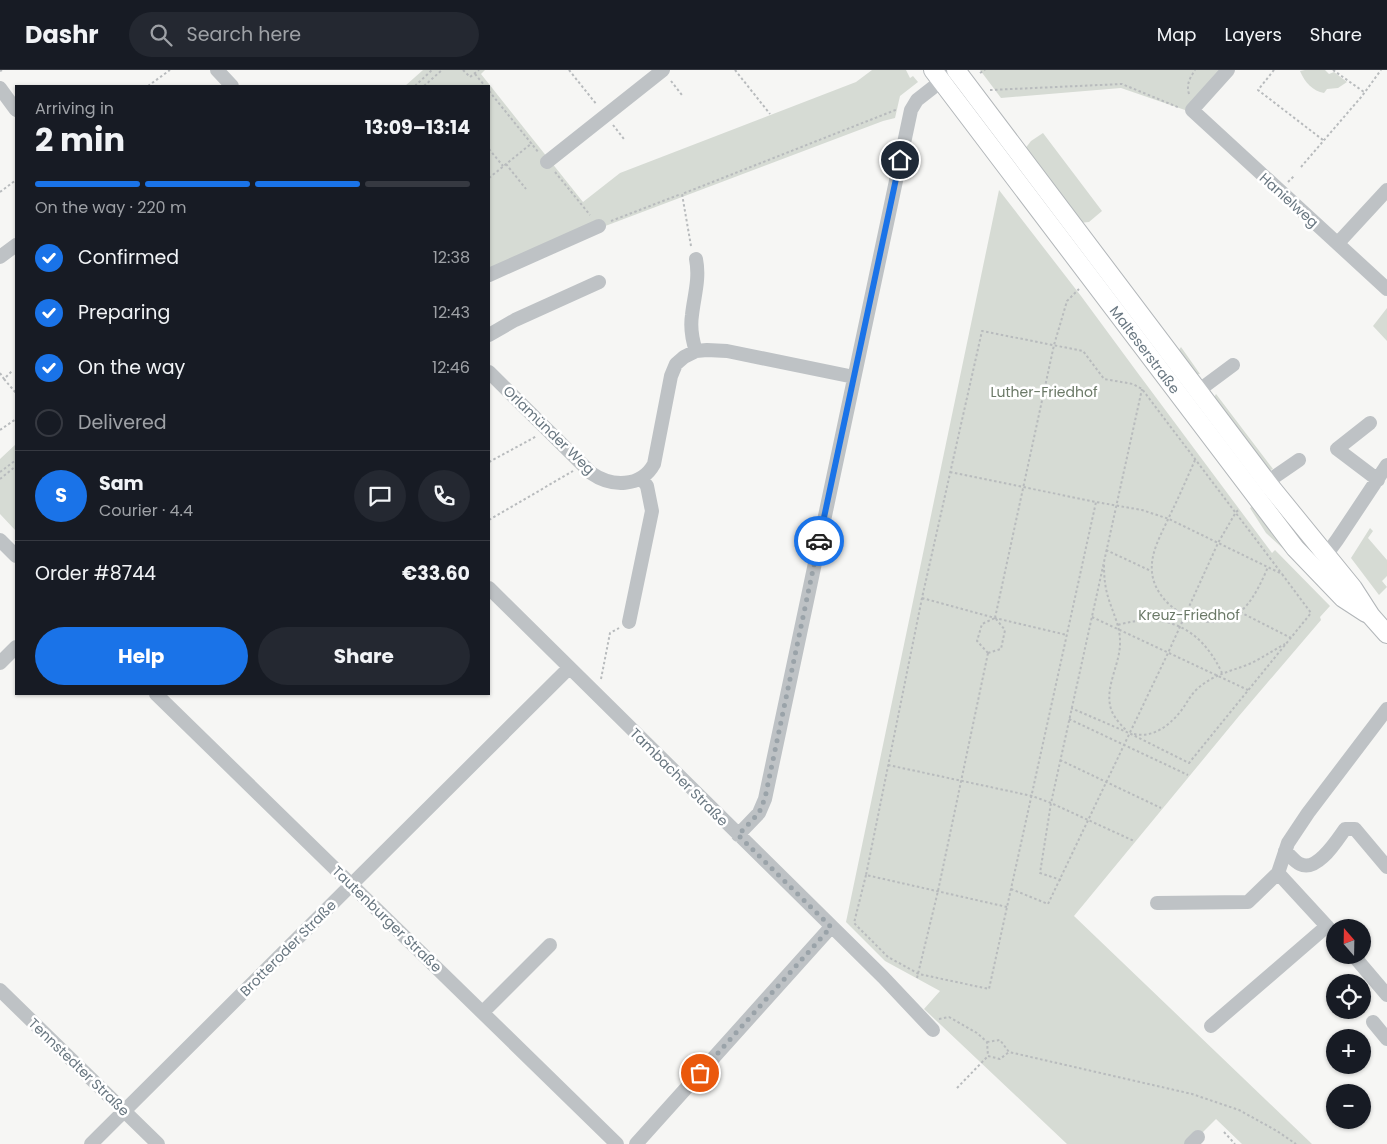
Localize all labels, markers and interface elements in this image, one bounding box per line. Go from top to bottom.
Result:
search box [129,12,479,57]
text: Dashr [25,18,99,51]
icon: search [147,21,175,49]
text: Search here [187,21,301,48]
text: Map [1157,22,1197,47]
text: Layers [1225,22,1282,47]
text: Share [1310,22,1362,47]
text: Arriving in [35,97,114,120]
text: 13:09–13:14 [365,114,470,141]
text: 2 min [35,117,125,162]
pin [879,139,921,181]
icon: home [886,146,914,174]
street label: Hanielweg [1255,168,1323,232]
text: On the way · 220 m [35,196,186,219]
icon: check [35,244,63,272]
text: Confirmed [78,244,179,271]
text: 12:38 [433,246,470,269]
icon: check [35,299,63,327]
text: Preparing [78,299,170,326]
text: 12:43 [433,301,470,324]
street label: Malteserstraße [1105,302,1185,398]
icon: check [35,354,63,382]
text: On the way [78,354,185,381]
text: 12:46 [432,356,470,379]
street label: Orlamünder Weg [499,381,599,479]
park label: Luther-Friedhof [990,382,1098,402]
text: Delivered [78,409,167,436]
text: Sam [99,470,144,497]
button: chat [354,470,406,522]
button: phone [418,470,470,522]
text: S [55,482,67,509]
text: Courier · 4.4 [99,499,193,522]
courier [794,516,844,566]
icon: car [805,527,833,555]
text: Order #8744 [35,560,156,587]
text: €33.60 [402,560,470,587]
park label: Kreuz-Friedhof [1138,605,1240,625]
button: Help [35,627,248,685]
button: Share [258,627,470,685]
street label: Tambacher Straße [625,723,733,831]
street label: Tautenburger Straße [328,861,447,977]
street label: Brotteroder Straße [235,895,341,1001]
north arrow [1326,919,1371,964]
map controls [1326,919,1371,1129]
button: locate [1326,974,1371,1019]
street label: Tennstedter Straße [24,1013,134,1121]
button: + [1326,1029,1371,1074]
pin [679,1052,721,1094]
icon: bag [686,1059,714,1087]
button: − [1326,1084,1371,1129]

